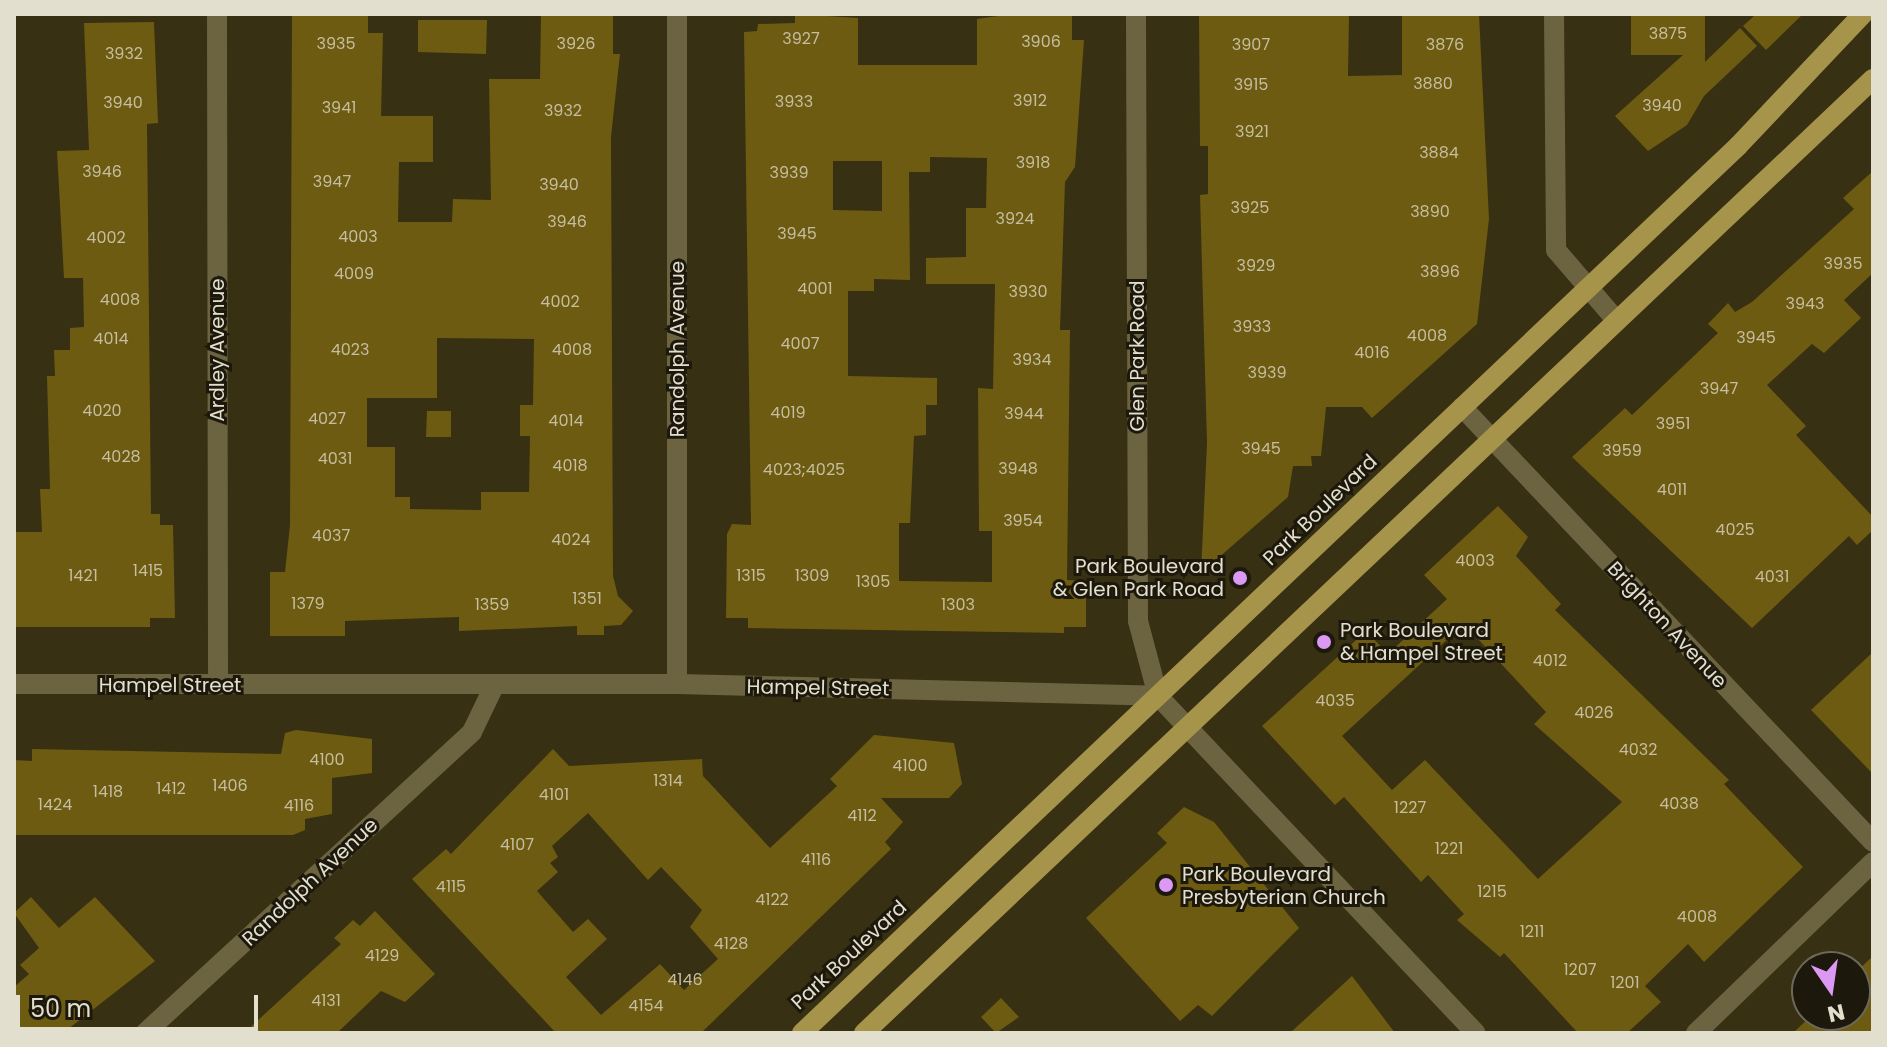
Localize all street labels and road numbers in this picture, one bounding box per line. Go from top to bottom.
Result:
street label: Randolph Avenue [665,261,689,437]
street label: Ardley Avenue [205,278,229,422]
street label: Glen Park Road [1125,280,1149,432]
street label: Park Boulevard [1258,450,1382,570]
street label: Brighton Avenue [1602,557,1732,693]
street label: Hampel Street [99,673,241,697]
street label: Hampel Street [746,675,890,701]
street label: Randolph Avenue [237,813,383,951]
street label: Park Boulevard [786,895,912,1015]

